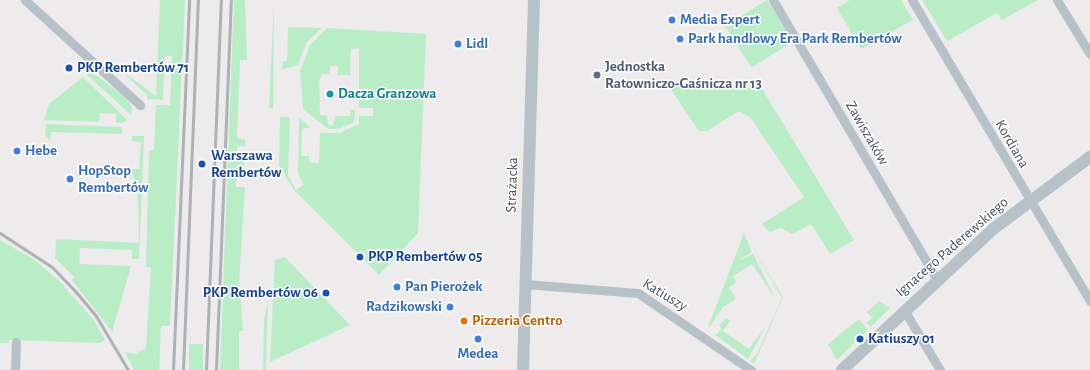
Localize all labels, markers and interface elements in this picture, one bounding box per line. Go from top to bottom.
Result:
place label: Media Expert [680,11,760,29]
marker: Media Expert [667,15,677,25]
place label: Park handlowy Era Park Rembertów [688,30,902,48]
marker: Park handlowy Era Park Rembertów [675,34,685,44]
place label: Lidl [466,35,488,53]
marker: Lidl [453,39,463,49]
place label: Jednostka Ratowniczo-Gaśnicza nr 13 [605,57,762,92]
place label: PKP Rembertów 71 [77,59,189,77]
marker: PKP Rembertów 71 [64,63,74,73]
marker: Jednostka Ratowniczo-Gaśnicza nr 13 [592,70,602,80]
place label: Dacza Granzowa [338,85,436,103]
marker: Dacza Granzowa [325,89,335,99]
street label: Zawiszaków [841,98,893,168]
street label: Kordiana [991,117,1033,171]
place label: Hebe [25,142,57,160]
marker: Hebe [12,146,22,156]
place label: Warszawa Rembertów [211,146,281,181]
street label: Strażacka [502,157,522,213]
marker: Warszawa Rembertów [196,158,208,170]
place label: HopStop Rembertów [78,161,148,196]
marker: HopStop Rembertów [65,174,75,184]
street label: Ignacego Paderewskiego [892,193,1012,301]
place label: PKP Rembertów 05 [368,248,483,266]
marker: PKP Rembertów 05 [355,252,365,262]
street label: Katiuszy [639,275,691,315]
place label: Pan Pierożek [405,278,483,296]
marker: Pan Pierożek [392,282,402,292]
place label: PKP Rembertów 06 [203,284,318,302]
marker: PKP Rembertów 06 [321,288,331,298]
place label: Radzikowski [366,298,442,316]
marker: Radzikowski [445,302,455,312]
place label: Pizzeria Centro [472,312,563,330]
marker: Pizzeria Centro [459,316,469,326]
place label: Katiuszy 01 [868,330,935,348]
marker: Medea [473,334,483,344]
marker: Katiuszy 01 [855,334,865,344]
place label: Medea [458,345,498,363]

